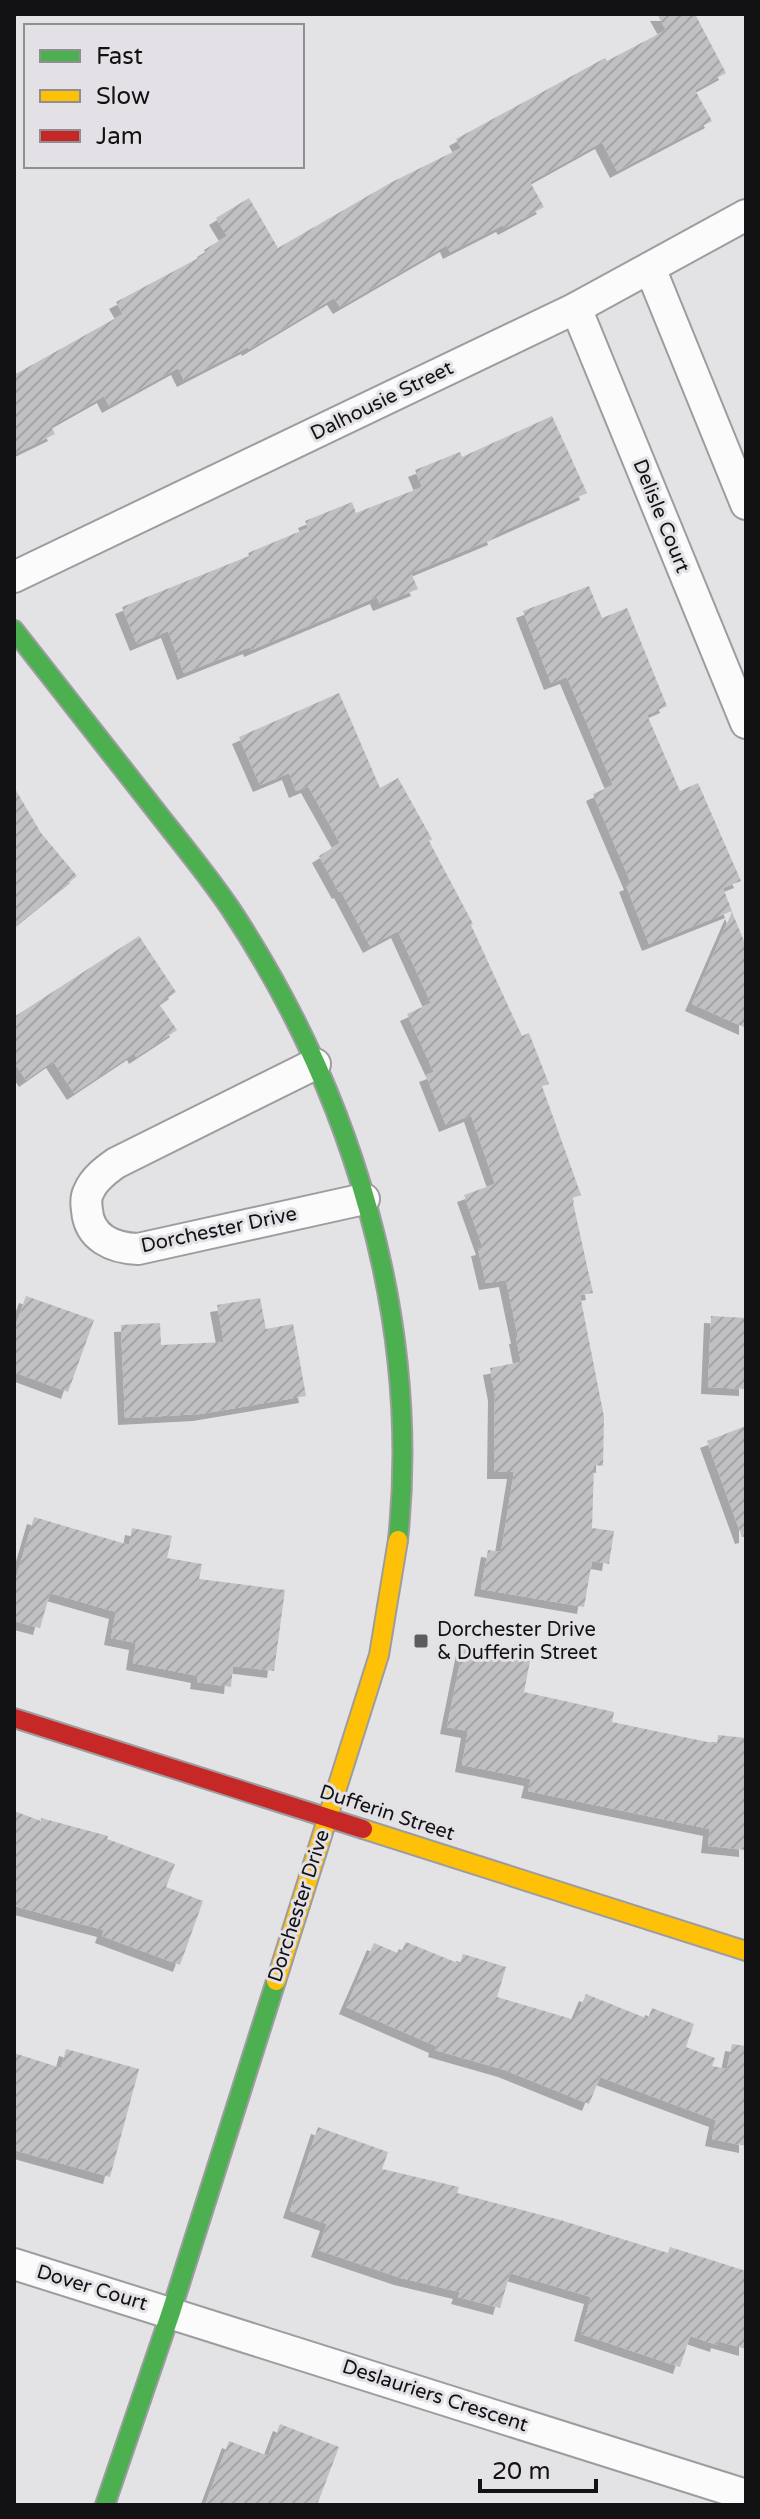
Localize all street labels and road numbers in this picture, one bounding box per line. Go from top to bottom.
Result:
street label: Dalhousie Street [307,356,458,446]
street label: Delisle Court [627,456,695,577]
street label: Dorchester Drive [139,1202,299,1258]
street label: Dufferin Street [317,1780,458,1846]
street label: Dorchester Drive [263,1827,335,1985]
street label: Dover Court [34,2260,151,2316]
street label: Deslauriers Crescent [339,2355,531,2437]

